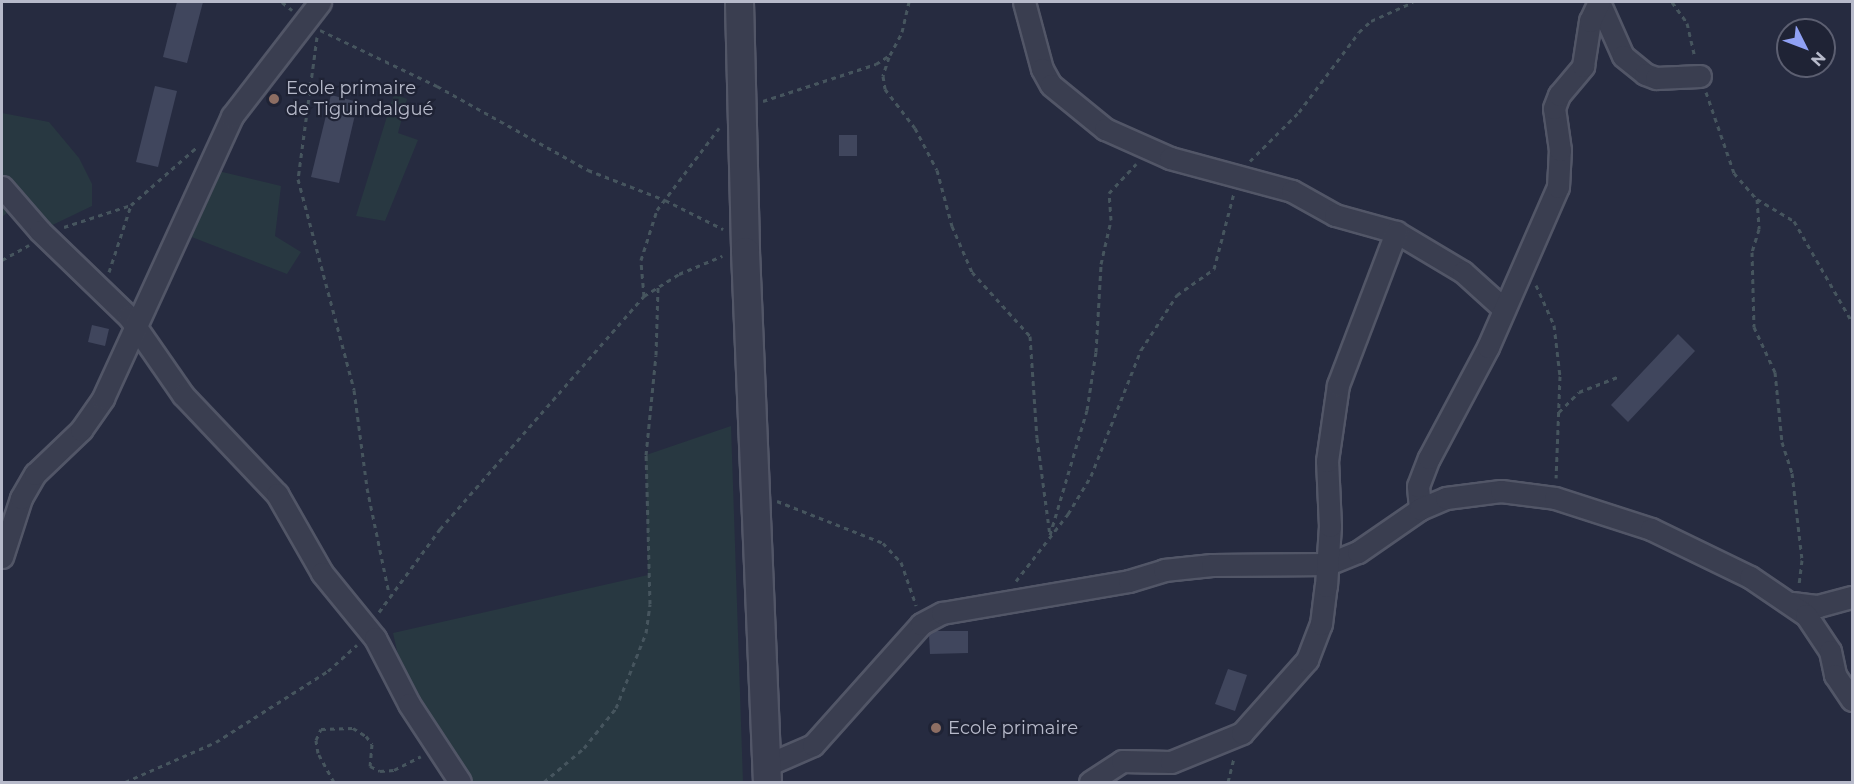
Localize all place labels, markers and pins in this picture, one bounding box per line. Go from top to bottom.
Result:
place label: Ecole primaire de Tiguindalgué [286,78,433,121]
marker: Ecole primaire de Tiguindalgué [267,92,281,106]
place label: Ecole primaire [948,717,1078,739]
marker: Ecole primaire [929,721,943,735]

